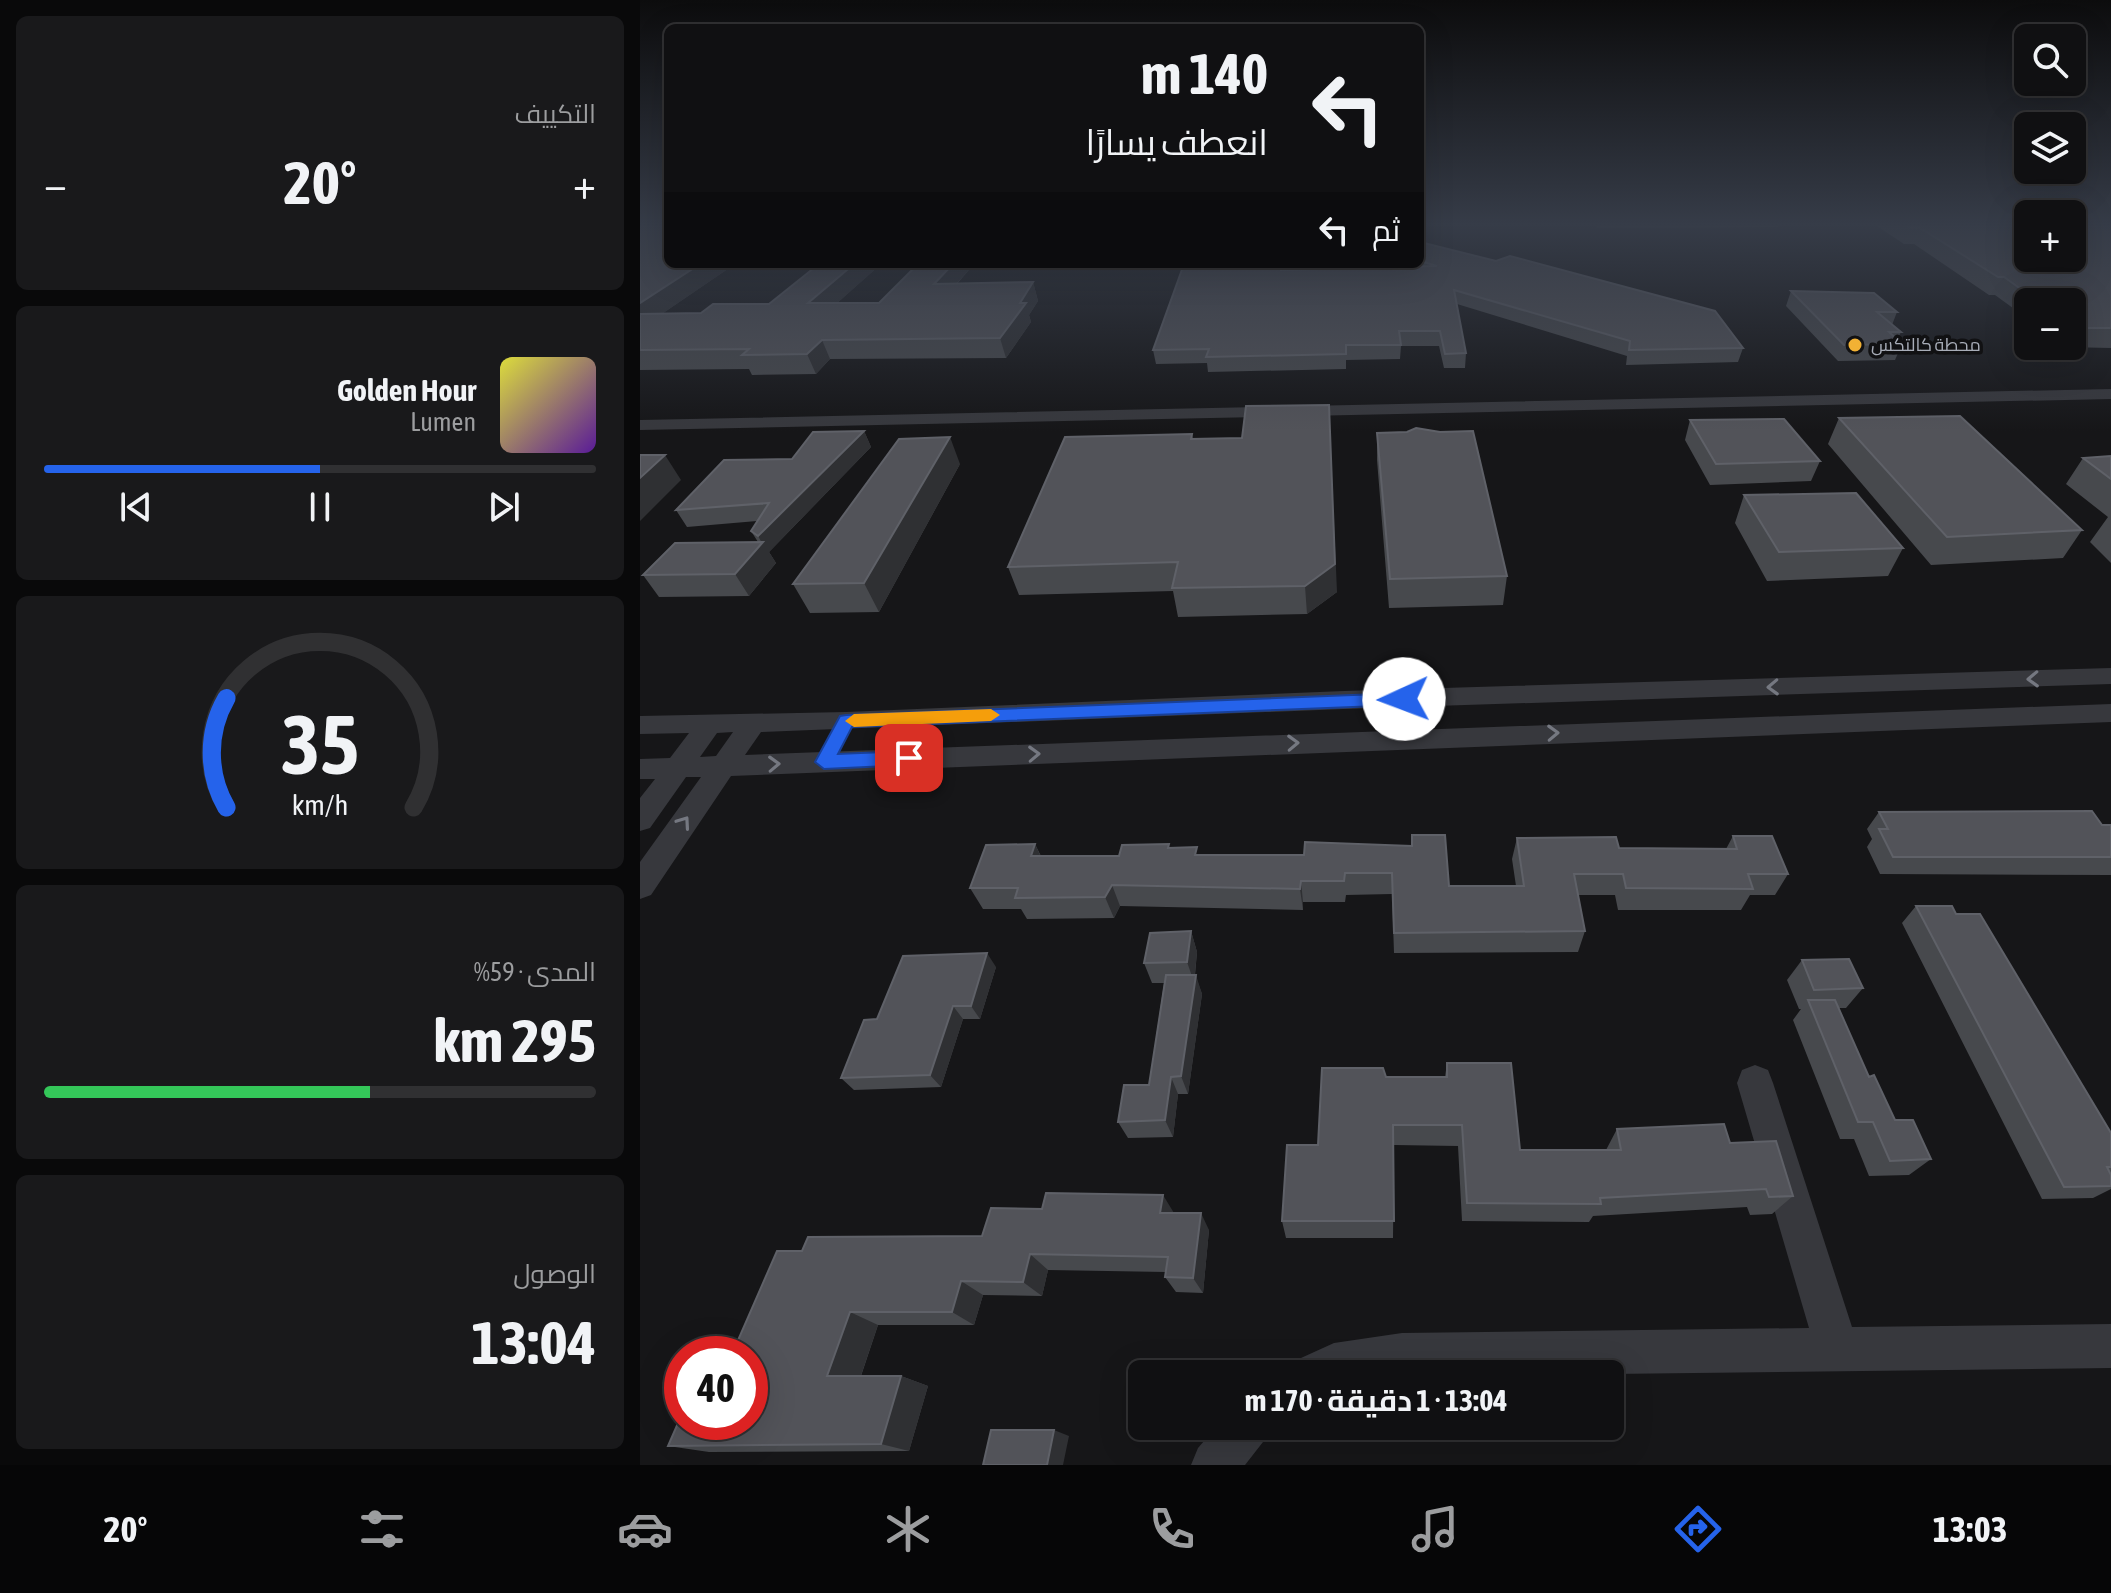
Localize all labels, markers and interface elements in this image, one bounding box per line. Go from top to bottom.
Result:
map controls [2014,24,2086,360]
button: search [2014,24,2086,96]
text: 140 m [1141,42,1268,106]
icon: left [1296,56,1400,160]
text: التكييف [514,99,596,129]
button: layers [2014,112,2086,184]
text: انعطف يسارًا [1086,121,1268,163]
text: 20° [284,148,356,217]
text: − [44,158,67,208]
text: + [573,158,596,208]
button: + [2014,200,2086,272]
icon: left [1312,208,1356,252]
text: ثم [1372,213,1400,247]
button: − [2014,288,2086,360]
place label: محطة كالتكس [1871,334,1981,356]
marker: محطة كالتكس [1846,336,1864,354]
text: Golden Hour [337,373,476,407]
text: Lumen [410,407,476,437]
icon: previous [114,485,158,529]
icon: pause [298,485,342,529]
icon: next [482,485,526,529]
position arrow [1362,657,1446,741]
one-way arrow [2026,670,2039,687]
one-way arrow [1766,679,1779,696]
text: 35 [281,696,359,792]
pin [875,724,943,792]
one-way arrow [1547,724,1560,741]
one-way arrow [1287,735,1300,752]
icon: arrive [887,736,931,780]
one-way arrow [1028,745,1041,762]
one-way arrow [768,755,781,772]
text: km/h [292,789,348,822]
one-way arrow [674,817,689,831]
text: المدى · 59% [474,957,596,987]
text: 295 km [434,1006,596,1075]
text: الوصول [513,1259,596,1289]
text: 13:04 [471,1308,596,1377]
speed limit sign: 40 [664,1336,768,1440]
text: 13:04 · 1 دقيقة · 170 m [1245,1383,1507,1417]
icon: filters [354,1501,410,1557]
icon: car [617,1501,673,1557]
icon: climate [880,1501,936,1557]
icon: phone [1144,1501,1200,1557]
icon: music [1407,1501,1463,1557]
icon: directions [1670,1501,1726,1557]
text: 20° [104,1508,147,1550]
text: 13:03 [1933,1508,2007,1550]

